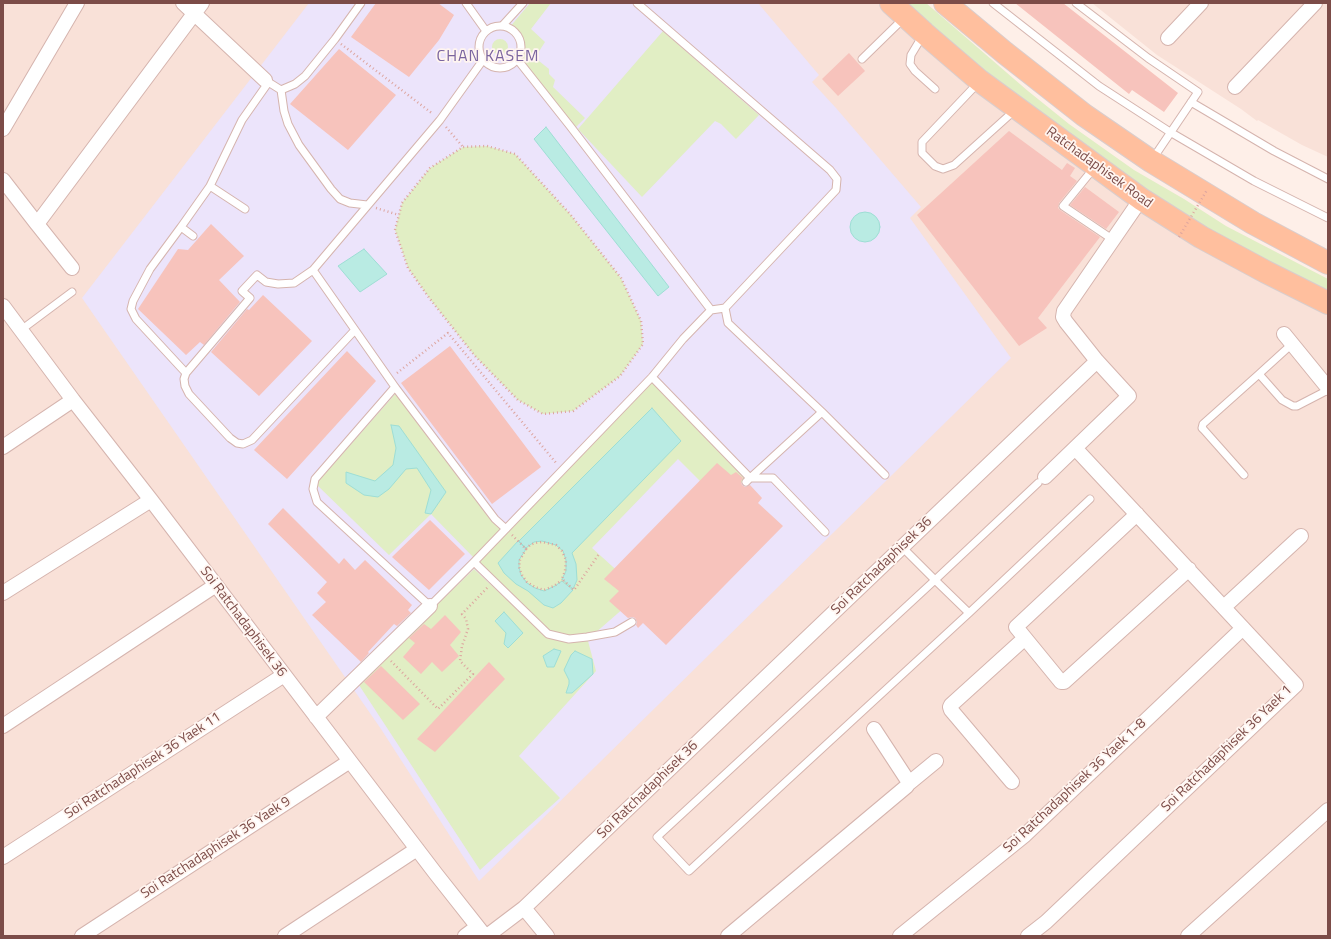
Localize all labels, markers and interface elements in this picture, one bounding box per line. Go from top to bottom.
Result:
district label: CHAN KASEM [437,47,539,67]
street label: Ratchadaphisek Road [1043,124,1155,212]
street label: Soi Ratchadaphisek 36 [828,514,936,618]
street label: Soi Ratchadaphisek 36 [196,564,290,680]
street label: Soi Ratchadaphisek 36 Yaek 1 [1158,682,1296,816]
street label: Soi Ratchadaphisek 36 Yaek 11 [62,709,224,823]
street label: Soi Ratchadaphisek 36 Yaek 1-8 [1000,715,1150,857]
street label: Soi Ratchadaphisek 36 [594,738,702,842]
street label: Soi Ratchadaphisek 36 Yaek 9 [138,793,294,903]

